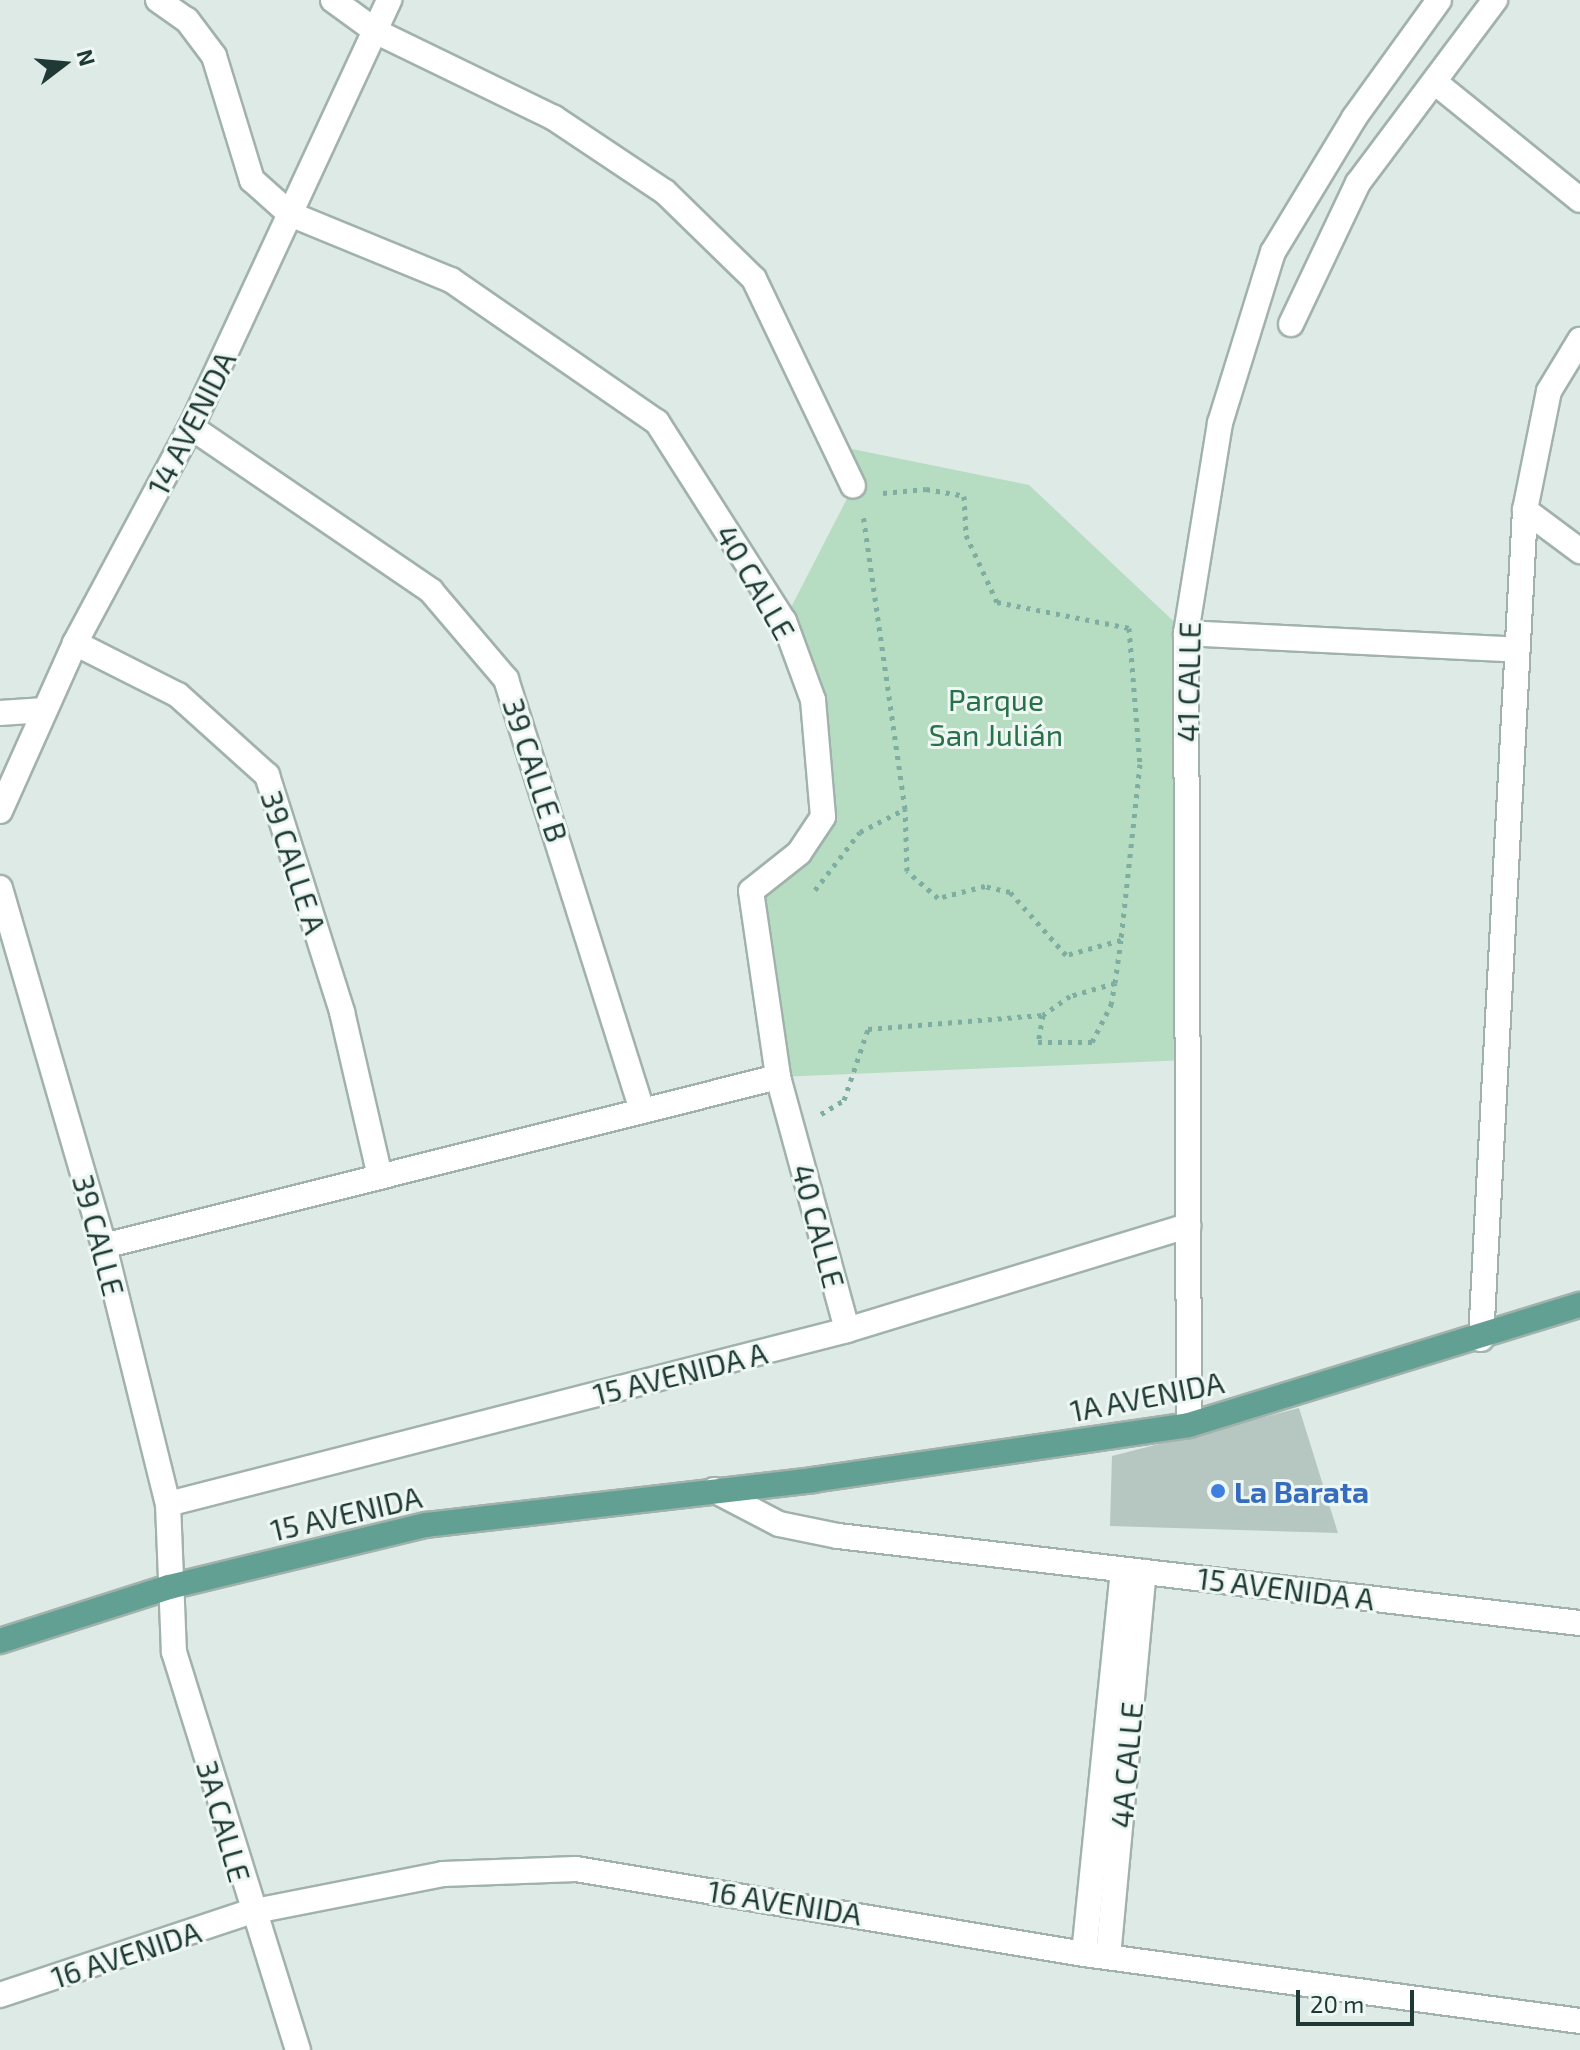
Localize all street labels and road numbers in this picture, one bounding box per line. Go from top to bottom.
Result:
street label: 14 AVENIDA [139,345,243,501]
street label: 40 CALLE [709,518,803,646]
street label: 41 CALLE [1169,621,1207,743]
street label: 39 CALLE B [496,693,576,847]
street label: 39 CALLE A [254,785,334,939]
street label: 40 CALLE [785,1160,853,1292]
street label: 39 CALLE [66,1170,132,1300]
street label: 15 AVENIDA A [588,1334,772,1412]
street label: 1A AVENIDA [1066,1363,1228,1429]
street label: 15 AVENIDA [266,1478,426,1548]
street label: 15 AVENIDA A [1194,1559,1378,1617]
street label: 4A CALLE [1103,1700,1149,1830]
street label: 3A CALLE [189,1756,259,1886]
street label: 16 AVENIDA [705,1872,865,1932]
street label: 16 AVENIDA [46,1913,206,1995]

